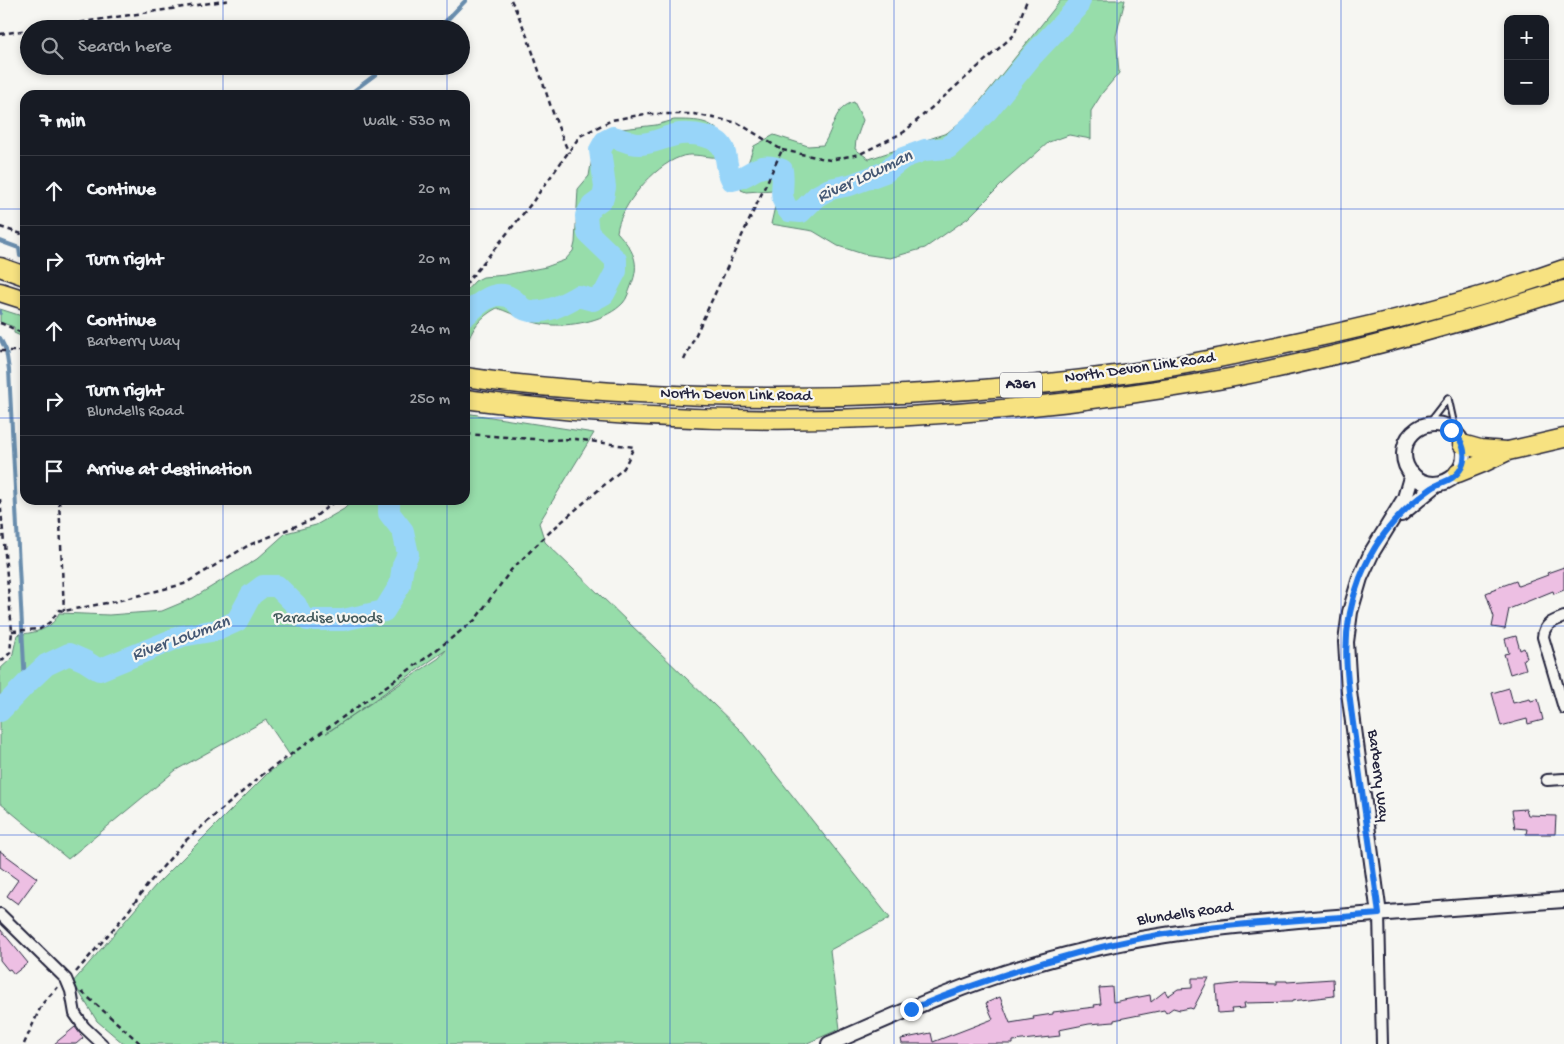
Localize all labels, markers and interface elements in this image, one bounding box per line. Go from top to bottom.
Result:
map controls [1504,15,1549,105]
button: + [1504,15,1549,60]
search box [20,20,470,75]
icon: search [38,34,66,62]
text: Search here [78,36,172,59]
button: − [1504,60,1549,105]
text: 7 min [40,110,85,135]
text: Walk · 530 m [363,113,450,132]
water label: River Lowman [814,146,916,208]
icon: ahead [40,177,68,205]
text: Continue [87,179,156,202]
text: 20 m [418,181,450,200]
icon: right [40,247,68,275]
text: Turn right [87,249,163,272]
text: 20 m [418,251,450,270]
text: Continue [87,310,156,333]
icon: ahead [40,317,68,345]
text: 240 m [410,321,450,340]
text: Barberry Way [87,333,180,352]
street label: North Devon Link Road [1064,349,1218,389]
road number: A361 [1000,372,1042,398]
text: Turn right [87,380,163,403]
street label: North Devon Link Road [660,385,814,407]
icon: right [40,387,68,415]
text: 250 m [410,391,450,410]
text: Blundells Road [87,403,183,422]
route start [1440,419,1463,442]
icon: arrive [40,457,68,485]
text: Arrive at destination [87,459,251,482]
park label: Paradise Woods [273,610,383,629]
water label: River Lowman [129,611,233,666]
street label: Barberry Way [1362,728,1392,823]
street label: Blundells Road [1135,899,1236,931]
route end [900,998,923,1021]

